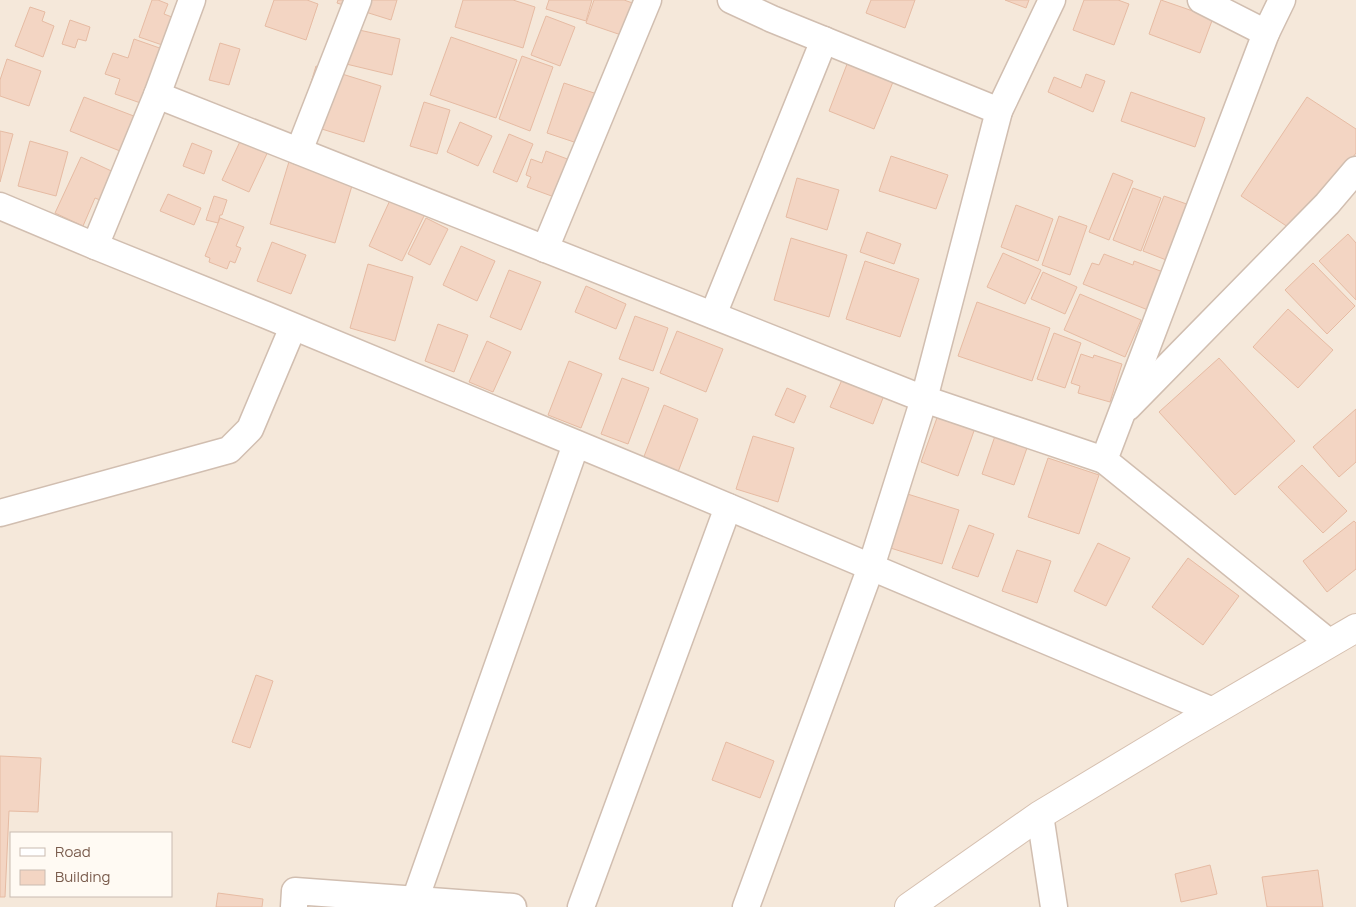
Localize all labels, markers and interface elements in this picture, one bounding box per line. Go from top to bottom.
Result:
legend [10,832,172,897]
text: Road [55,841,91,862]
text: Building [55,866,110,887]

